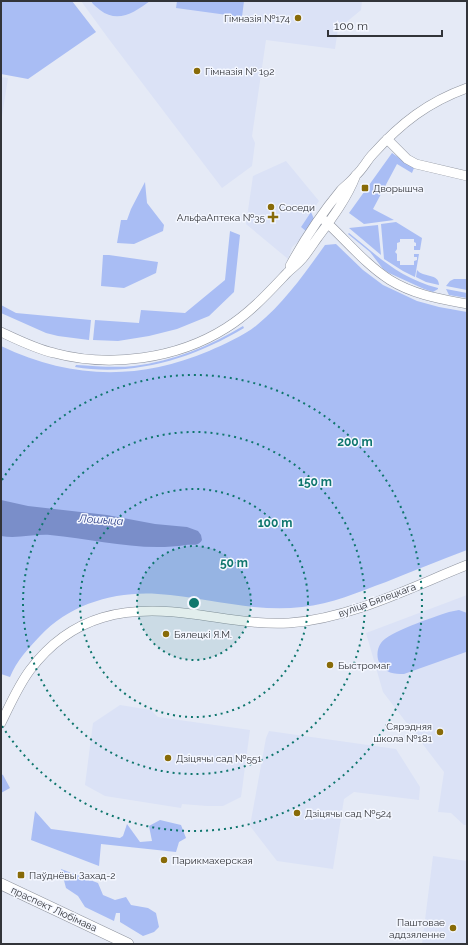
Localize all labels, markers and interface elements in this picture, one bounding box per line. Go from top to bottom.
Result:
scale bar [328,12,442,38]
place label: Гімназія №174 [224,13,291,24]
marker: Гімназія №174 [293,13,303,23]
text: 100 m [334,19,368,33]
marker: Гімназія № 192 [192,66,202,76]
place label: Гімназія № 192 [205,66,274,77]
marker: Дворышча [360,183,370,193]
place label: Дворышча [373,183,423,194]
marker: Соседи [266,202,276,212]
place label: Соседи [279,202,315,213]
place label: АльфаАптека №35 [177,212,266,223]
marker: АльфаАптека №35 [268,212,278,222]
text: 200 m [337,435,373,449]
text: 150 m [298,475,332,489]
water label: Лошыца [77,512,124,528]
text: 100 m [258,516,292,530]
text: 50 m [220,556,248,570]
street label: вуліца Бялецкага [337,581,417,619]
centre of rings [187,596,201,610]
marker: Бялецкі Я.М. [161,629,171,639]
place label: Бялецкі Я.М. [174,629,232,640]
marker: Быстромаг [325,660,335,670]
place label: Быстромаг [338,660,390,671]
place label: Сярэдняя школа №181 [374,721,433,744]
marker: Сярэдняя школа №181 [435,727,445,737]
marker: Дзіцячы сад №551 [163,753,173,763]
place label: Дзіцячы сад №551 [176,753,262,764]
marker: Дзіцячы сад №524 [292,808,302,818]
place label: Дзіцячы сад №524 [305,808,392,819]
marker: Парикмахерская [159,855,169,865]
place label: Парикмахерская [172,855,253,866]
marker: Паўднёвы Захад-2 [16,870,26,880]
place label: Паўднёвы Захад-2 [29,870,116,881]
street label: праспект Любімава [9,884,99,934]
place label: Паштовае аддзяленне [389,917,445,940]
marker: Паштовае аддзяленне [448,923,458,933]

